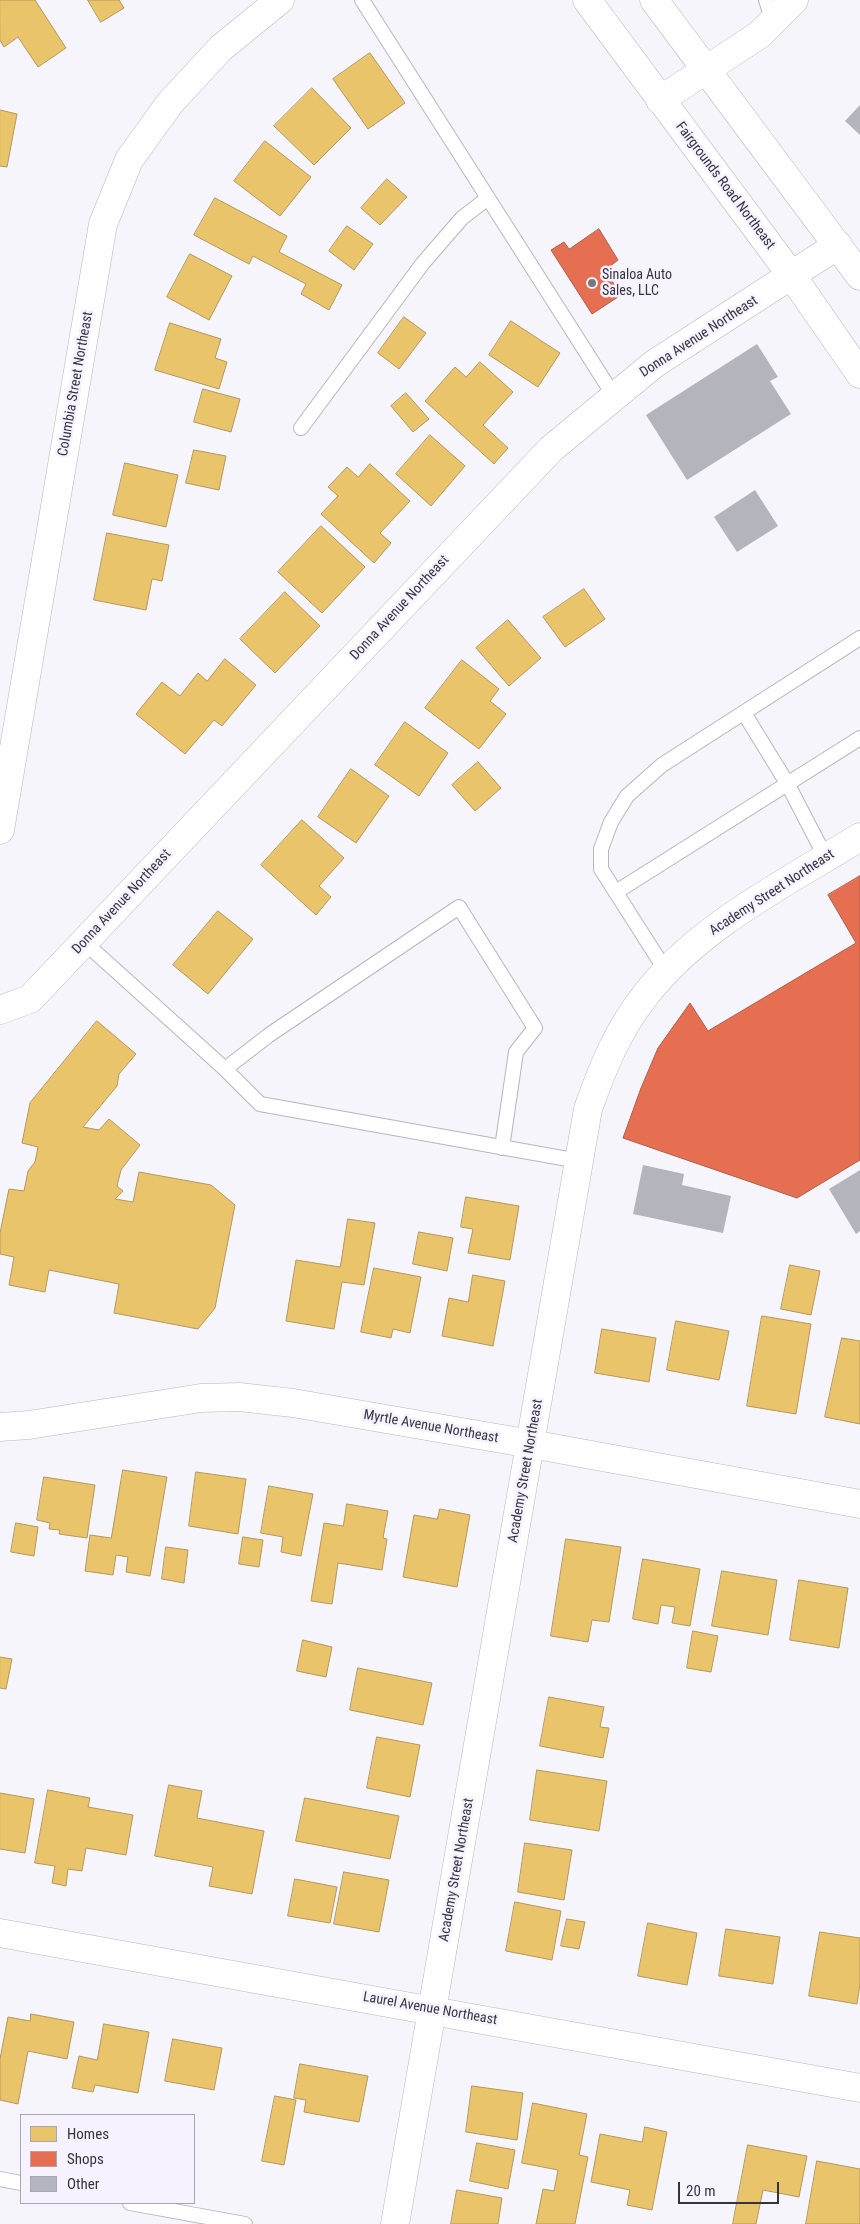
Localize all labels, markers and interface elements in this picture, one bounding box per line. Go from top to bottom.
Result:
street label: Fairgrounds Road Northeast [672,119,778,253]
place label: Sinaloa Auto Sales, LLC [602,267,672,300]
marker: Sinaloa Auto Sales, LLC [586,277,598,289]
street label: Donna Avenue Northeast [637,293,761,381]
street label: Columbia Street Northeast [55,310,97,458]
street label: Donna Avenue Northeast [347,552,453,664]
street label: Donna Avenue Northeast [69,846,175,958]
street label: Academy Street Northeast [706,846,838,940]
street label: Academy Street Northeast [505,1398,547,1544]
street label: Myrtle Avenue Northeast [362,1407,500,1447]
street label: Academy Street Northeast [436,1797,478,1943]
street label: Laurel Avenue Northeast [362,1989,498,2029]
legend [20,2114,195,2204]
text: Homes [67,2125,109,2143]
text: Shops [67,2150,104,2168]
scale bar [680,2172,781,2204]
text: Other [67,2175,99,2193]
text: 20 m [686,2182,716,2200]

